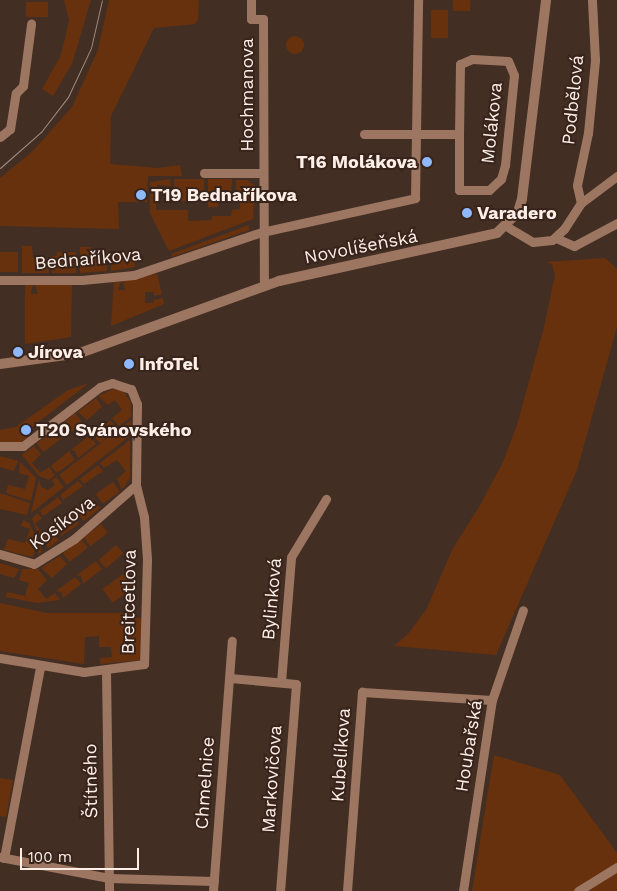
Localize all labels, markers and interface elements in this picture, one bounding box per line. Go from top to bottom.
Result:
street label: Hochmanova [236,38,258,152]
street label: Podbělová [558,54,588,146]
street label: Molákova [477,81,507,165]
place label: T16 Molákova [296,151,417,173]
marker: T16 Molákova [421,156,433,168]
place label: T19 Bednaříkova [151,184,297,206]
marker: T19 Bednaříkova [135,189,147,201]
place label: Varadero [477,202,557,224]
marker: Varadero [461,207,473,219]
street label: Novolíšeňská [302,225,420,269]
street label: Bednaříkova [34,244,142,274]
place label: Jírova [28,341,83,363]
marker: Jírova [12,346,24,358]
place label: InfoTel [139,353,199,375]
marker: InfoTel [123,358,135,370]
place label: T20 Svánovského [36,419,191,441]
marker: T20 Svánovského [20,424,32,436]
street label: Kosíkova [25,491,99,555]
street label: Breitcetlova [117,549,141,655]
street label: Bylinková [258,557,286,641]
street label: Houbařská [451,698,487,794]
street label: Kubelíkova [327,707,355,803]
street label: Markovičova [257,724,287,834]
street label: Chmelnice [191,736,219,830]
street label: Štítného [80,743,102,819]
scale bar [22,838,141,870]
text: 100 m [28,848,72,866]

